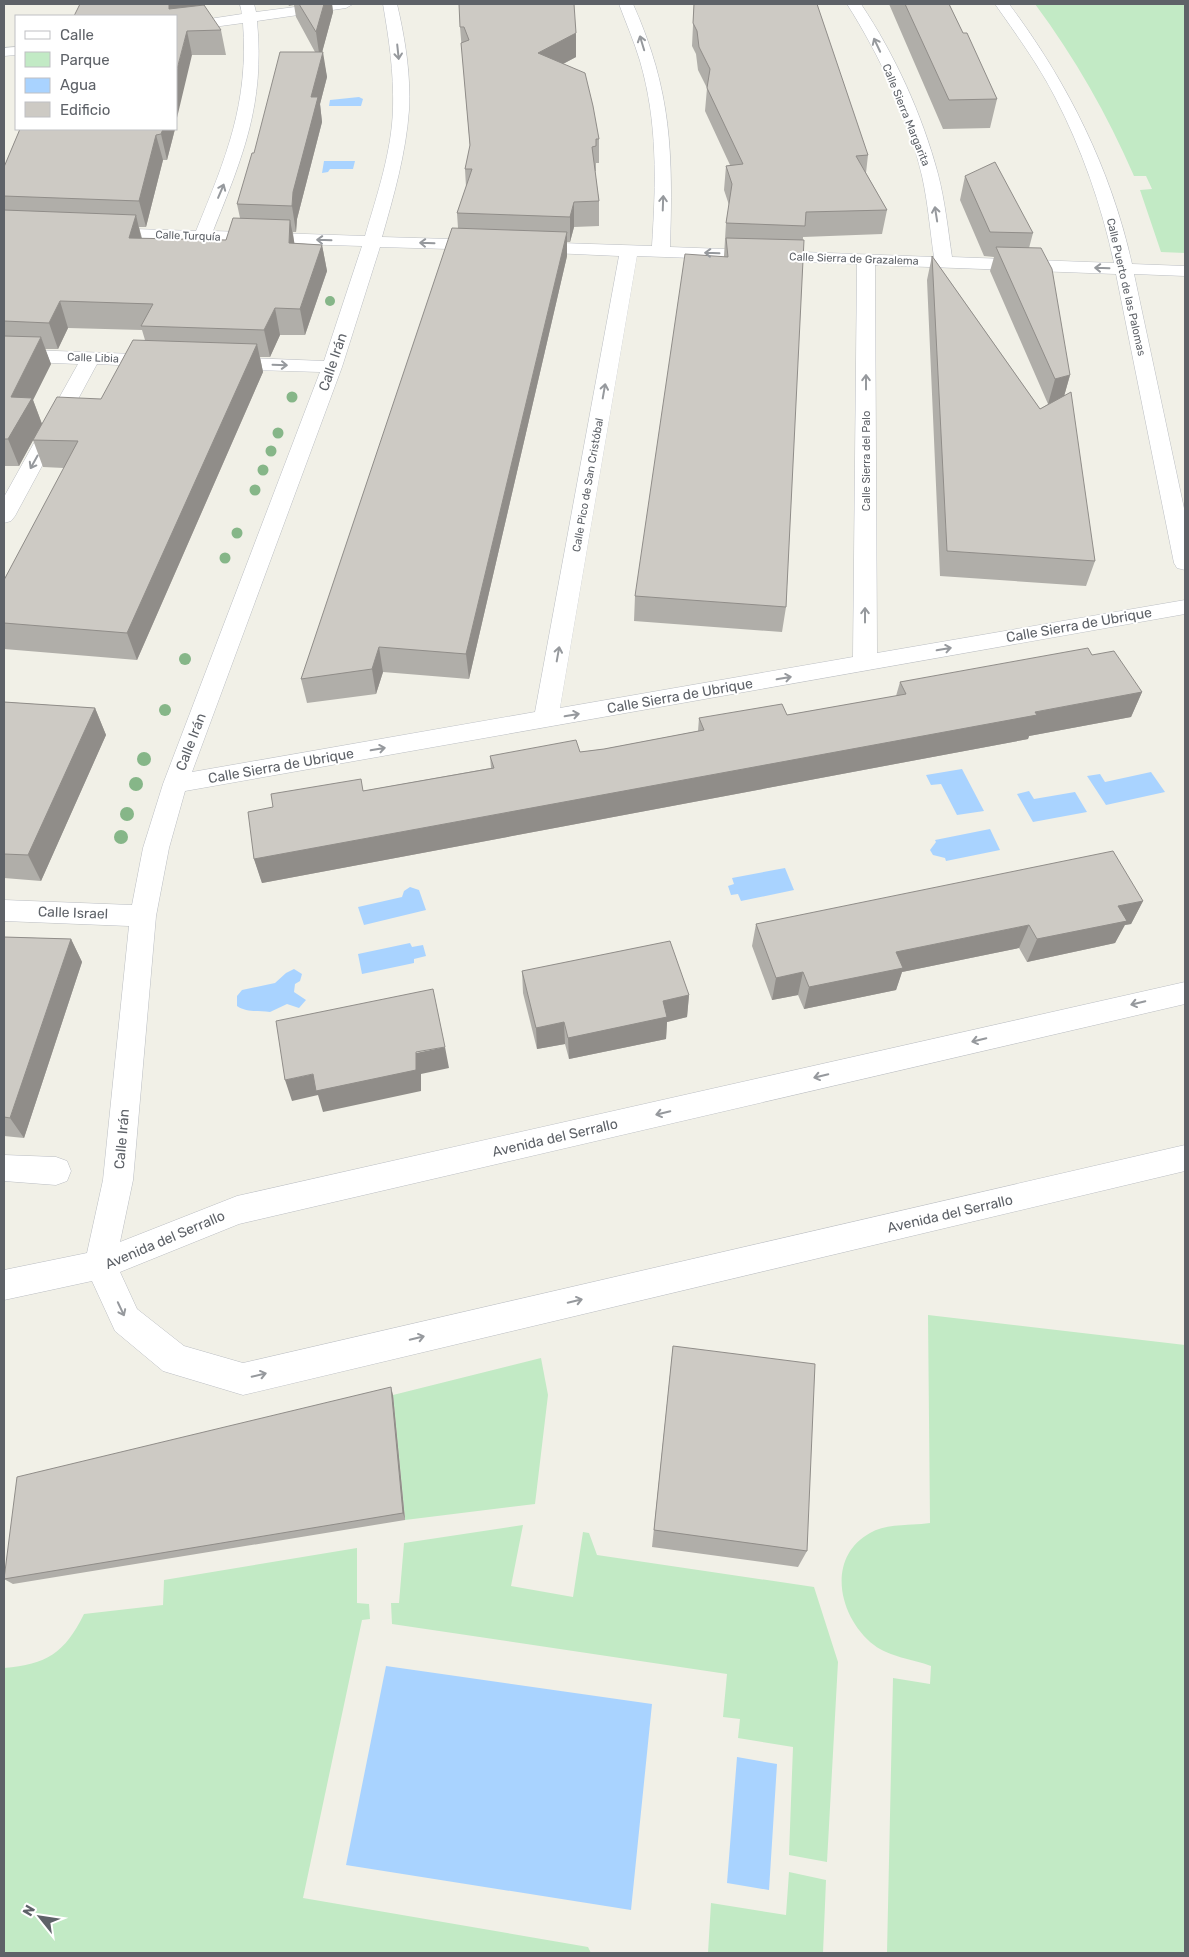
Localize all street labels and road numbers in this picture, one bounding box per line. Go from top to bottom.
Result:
street label: Calle Sierra Margarita [880,62,932,168]
street label: Calle Puerto de las Palomas [1104,217,1148,357]
street label: Calle Turquía [155,228,221,244]
street label: Calle Sierra de Grazalema [789,250,919,268]
street label: Calle Irán [315,331,351,393]
street label: Calle Libia [67,351,119,365]
street label: Calle Sierra del Palo [860,411,873,511]
street label: Calle Pico de San Cristóbal [570,417,606,553]
street label: Calle Sierra de Ubrique [1005,604,1153,646]
street label: Calle Sierra de Ubrique [606,675,754,717]
street label: Calle Irán [172,711,210,773]
street label: Calle Sierra de Ubrique [207,745,355,787]
street label: Calle Israel [38,903,108,923]
street label: Calle Irán [111,1108,133,1170]
street label: Avenida del Serrallo [491,1115,619,1161]
street label: Avenida del Serrallo [886,1191,1014,1237]
street label: Avenida del Serrallo [103,1207,227,1273]

